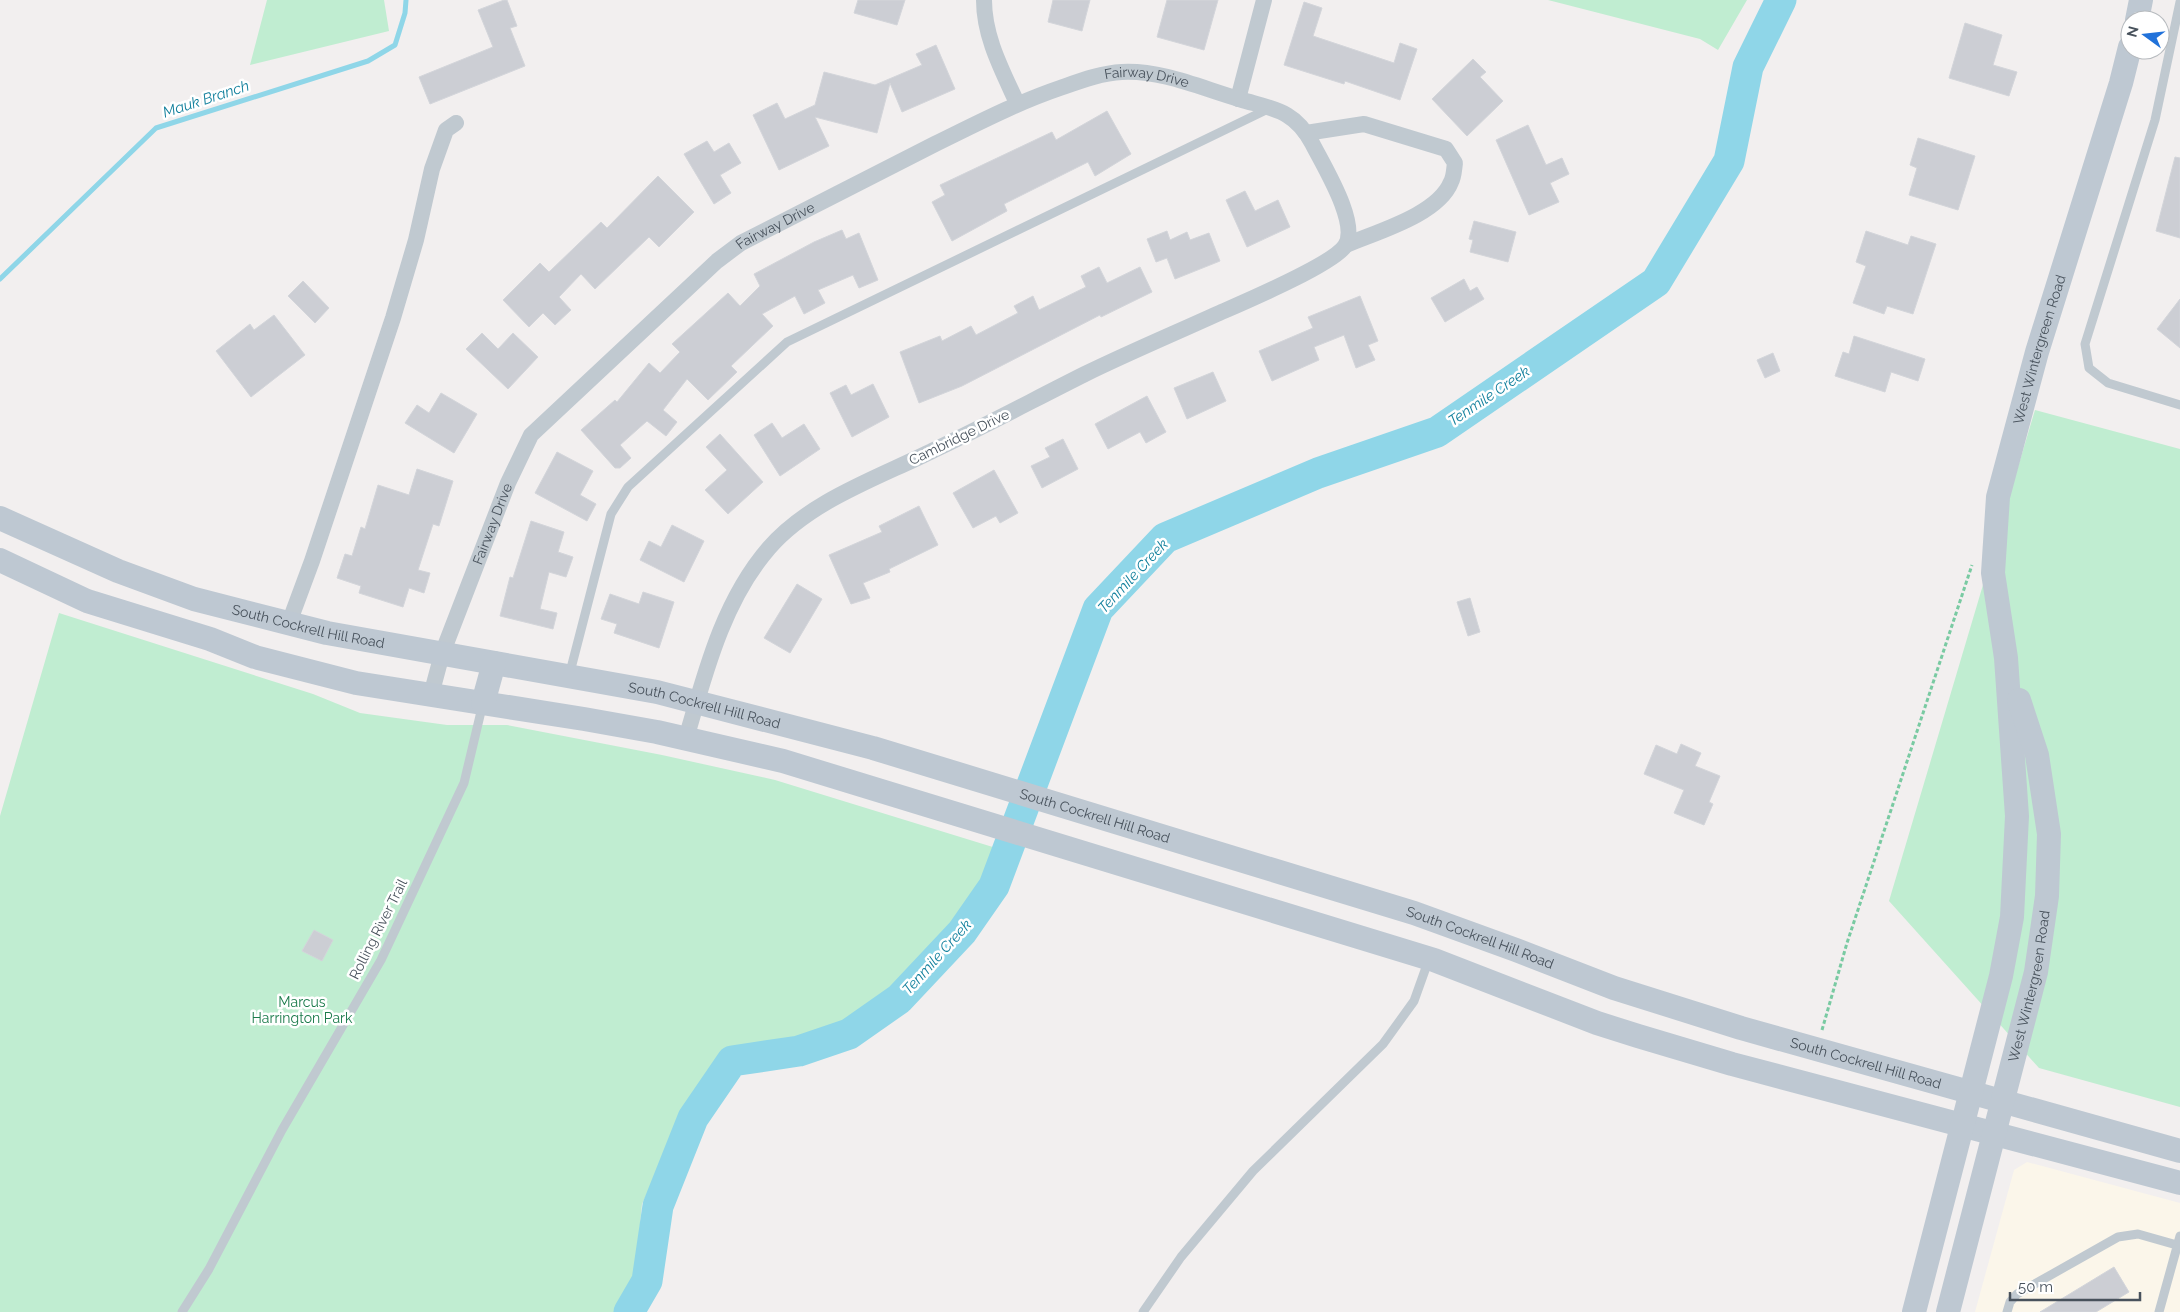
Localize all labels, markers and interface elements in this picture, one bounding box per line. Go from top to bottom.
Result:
north arrow [2120,10,2170,60]
text: N [2123,24,2142,39]
street label: Fairway Drive [1103,64,1191,91]
water label: Mauk Branch [160,77,252,121]
street label: Fairway Drive [733,199,817,252]
street label: West Wintergreen Road [2010,273,2069,426]
water label: Tenmile Creek [1445,362,1533,430]
street label: Cambridge Drive [906,406,1012,468]
street label: Fairway Drive [469,481,515,567]
water label: Tenmile Creek [1094,535,1172,617]
street label: South Cockrell Hill Road [230,601,386,651]
street label: South Cockrell Hill Road [627,679,782,732]
street label: South Cockrell Hill Road [1018,785,1172,846]
street label: Rolling River Trail [346,876,410,982]
street label: South Cockrell Hill Road [1404,903,1556,972]
street label: West Wintergreen Road [2005,909,2053,1064]
water label: Tenmile Creek [899,916,975,998]
park label: Marcus Harrington Park [252,994,353,1026]
street label: South Cockrell Hill Road [1788,1034,1943,1092]
scale bar [2010,1270,2140,1302]
text: 50 m [2018,1278,2053,1296]

